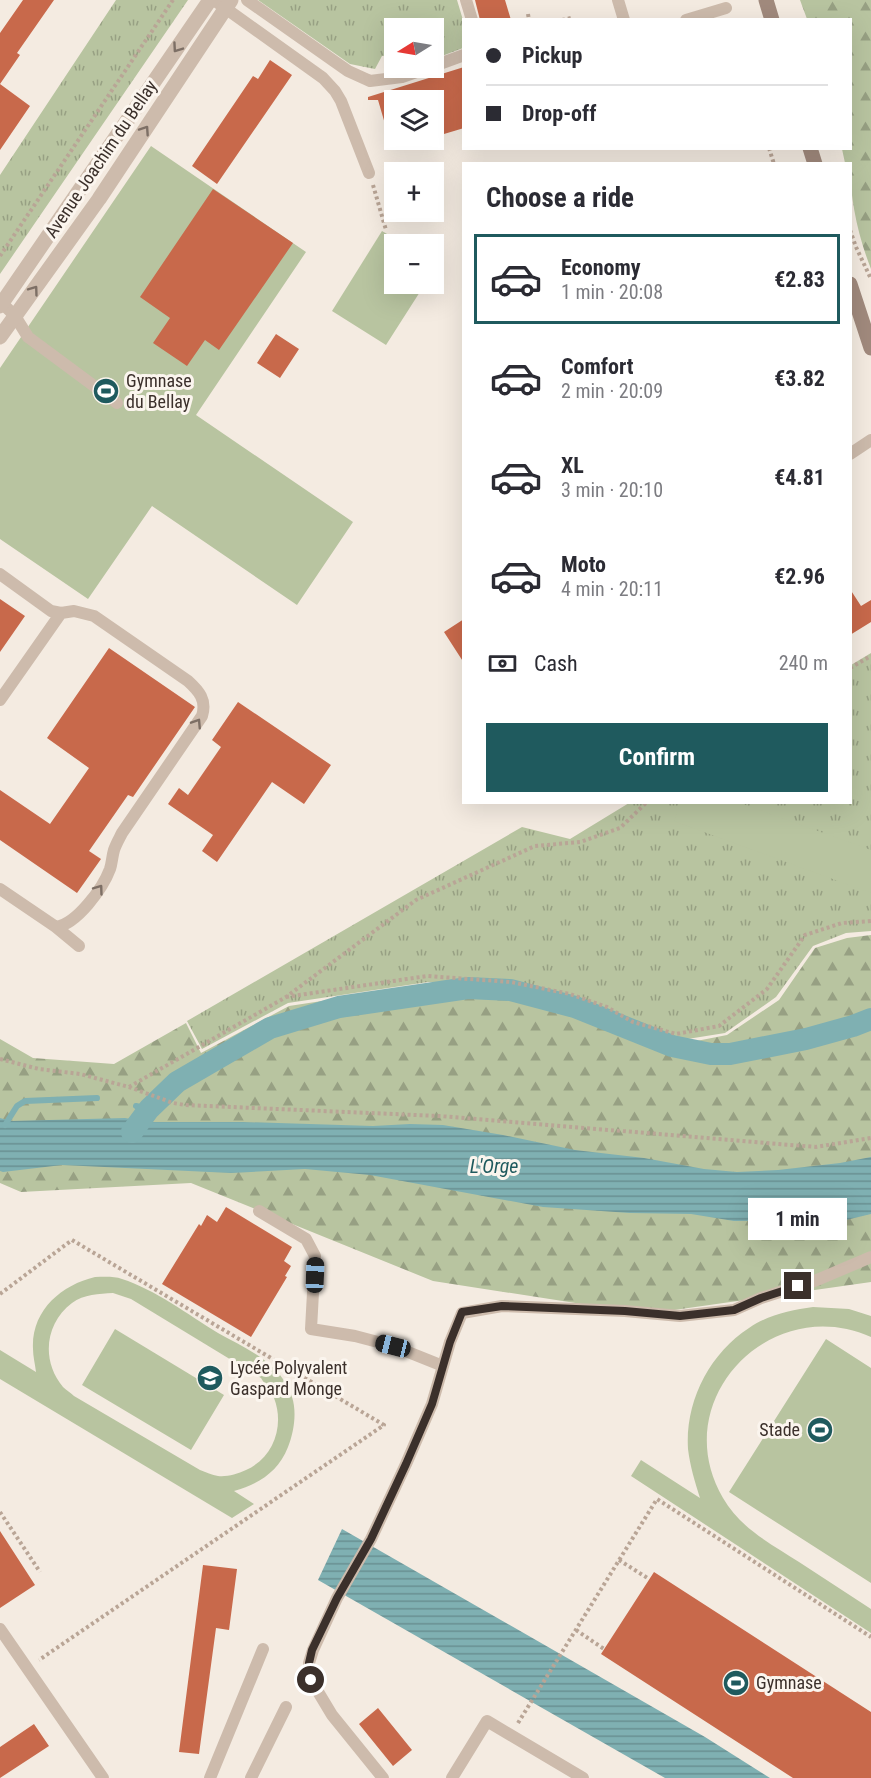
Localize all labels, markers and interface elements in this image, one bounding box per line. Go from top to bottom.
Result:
north arrow [384,18,444,78]
map controls [384,18,444,294]
one-way arrow [173,42,184,53]
text: Pickup [522,43,582,68]
street label: Avenue Joachim du Bellay [40,76,161,241]
button: layers [384,90,444,150]
text: Drop-off [522,101,596,126]
one-way arrow [138,125,149,136]
button: + [384,162,444,222]
text: Choose a ride [486,182,634,214]
button: − [384,234,444,294]
icon: car [489,252,543,306]
text: Economy [561,255,641,280]
text: €2.83 [774,267,825,292]
text: 1 min · 20:08 [561,280,663,304]
one-way arrow [27,285,38,296]
icon: car [489,351,543,405]
text: Comfort [561,354,634,379]
text: €3.82 [774,366,825,391]
place label: Gymnase du Bellay [126,370,192,412]
sports icon: Gymnase du Bellay [91,376,121,406]
text: 2 min · 20:09 [561,379,663,403]
icon: car [489,450,543,504]
text: XL [561,453,584,478]
text: €4.81 [774,465,825,490]
text: 3 min · 20:10 [561,478,663,502]
icon: car [489,549,543,603]
text: Moto [561,552,606,577]
text: €2.96 [774,564,825,589]
text: 4 min · 20:11 [561,577,663,601]
icon: cash [486,647,519,680]
text: Cash [534,651,578,676]
text: 240 m [779,651,828,675]
one-way arrow [190,719,201,730]
button: Confirm [486,723,828,792]
one-way arrow [91,885,102,896]
water label: L'Orge [470,1154,518,1178]
callout: 1 min [748,1199,848,1241]
text: 1 min [775,1207,820,1231]
car [305,1257,325,1293]
route end [784,1272,811,1299]
car [373,1333,413,1359]
place label: Lycée Polyvalent Gaspard Monge [230,1357,347,1399]
school or university icon: Lycée Polyvalent Gaspard Monge [195,1363,225,1393]
sports icon: Stade [805,1415,835,1445]
place label: Stade [759,1419,800,1440]
route start [297,1666,324,1693]
sports icon: Gymnase [721,1668,751,1698]
place label: Gymnase [756,1672,822,1693]

